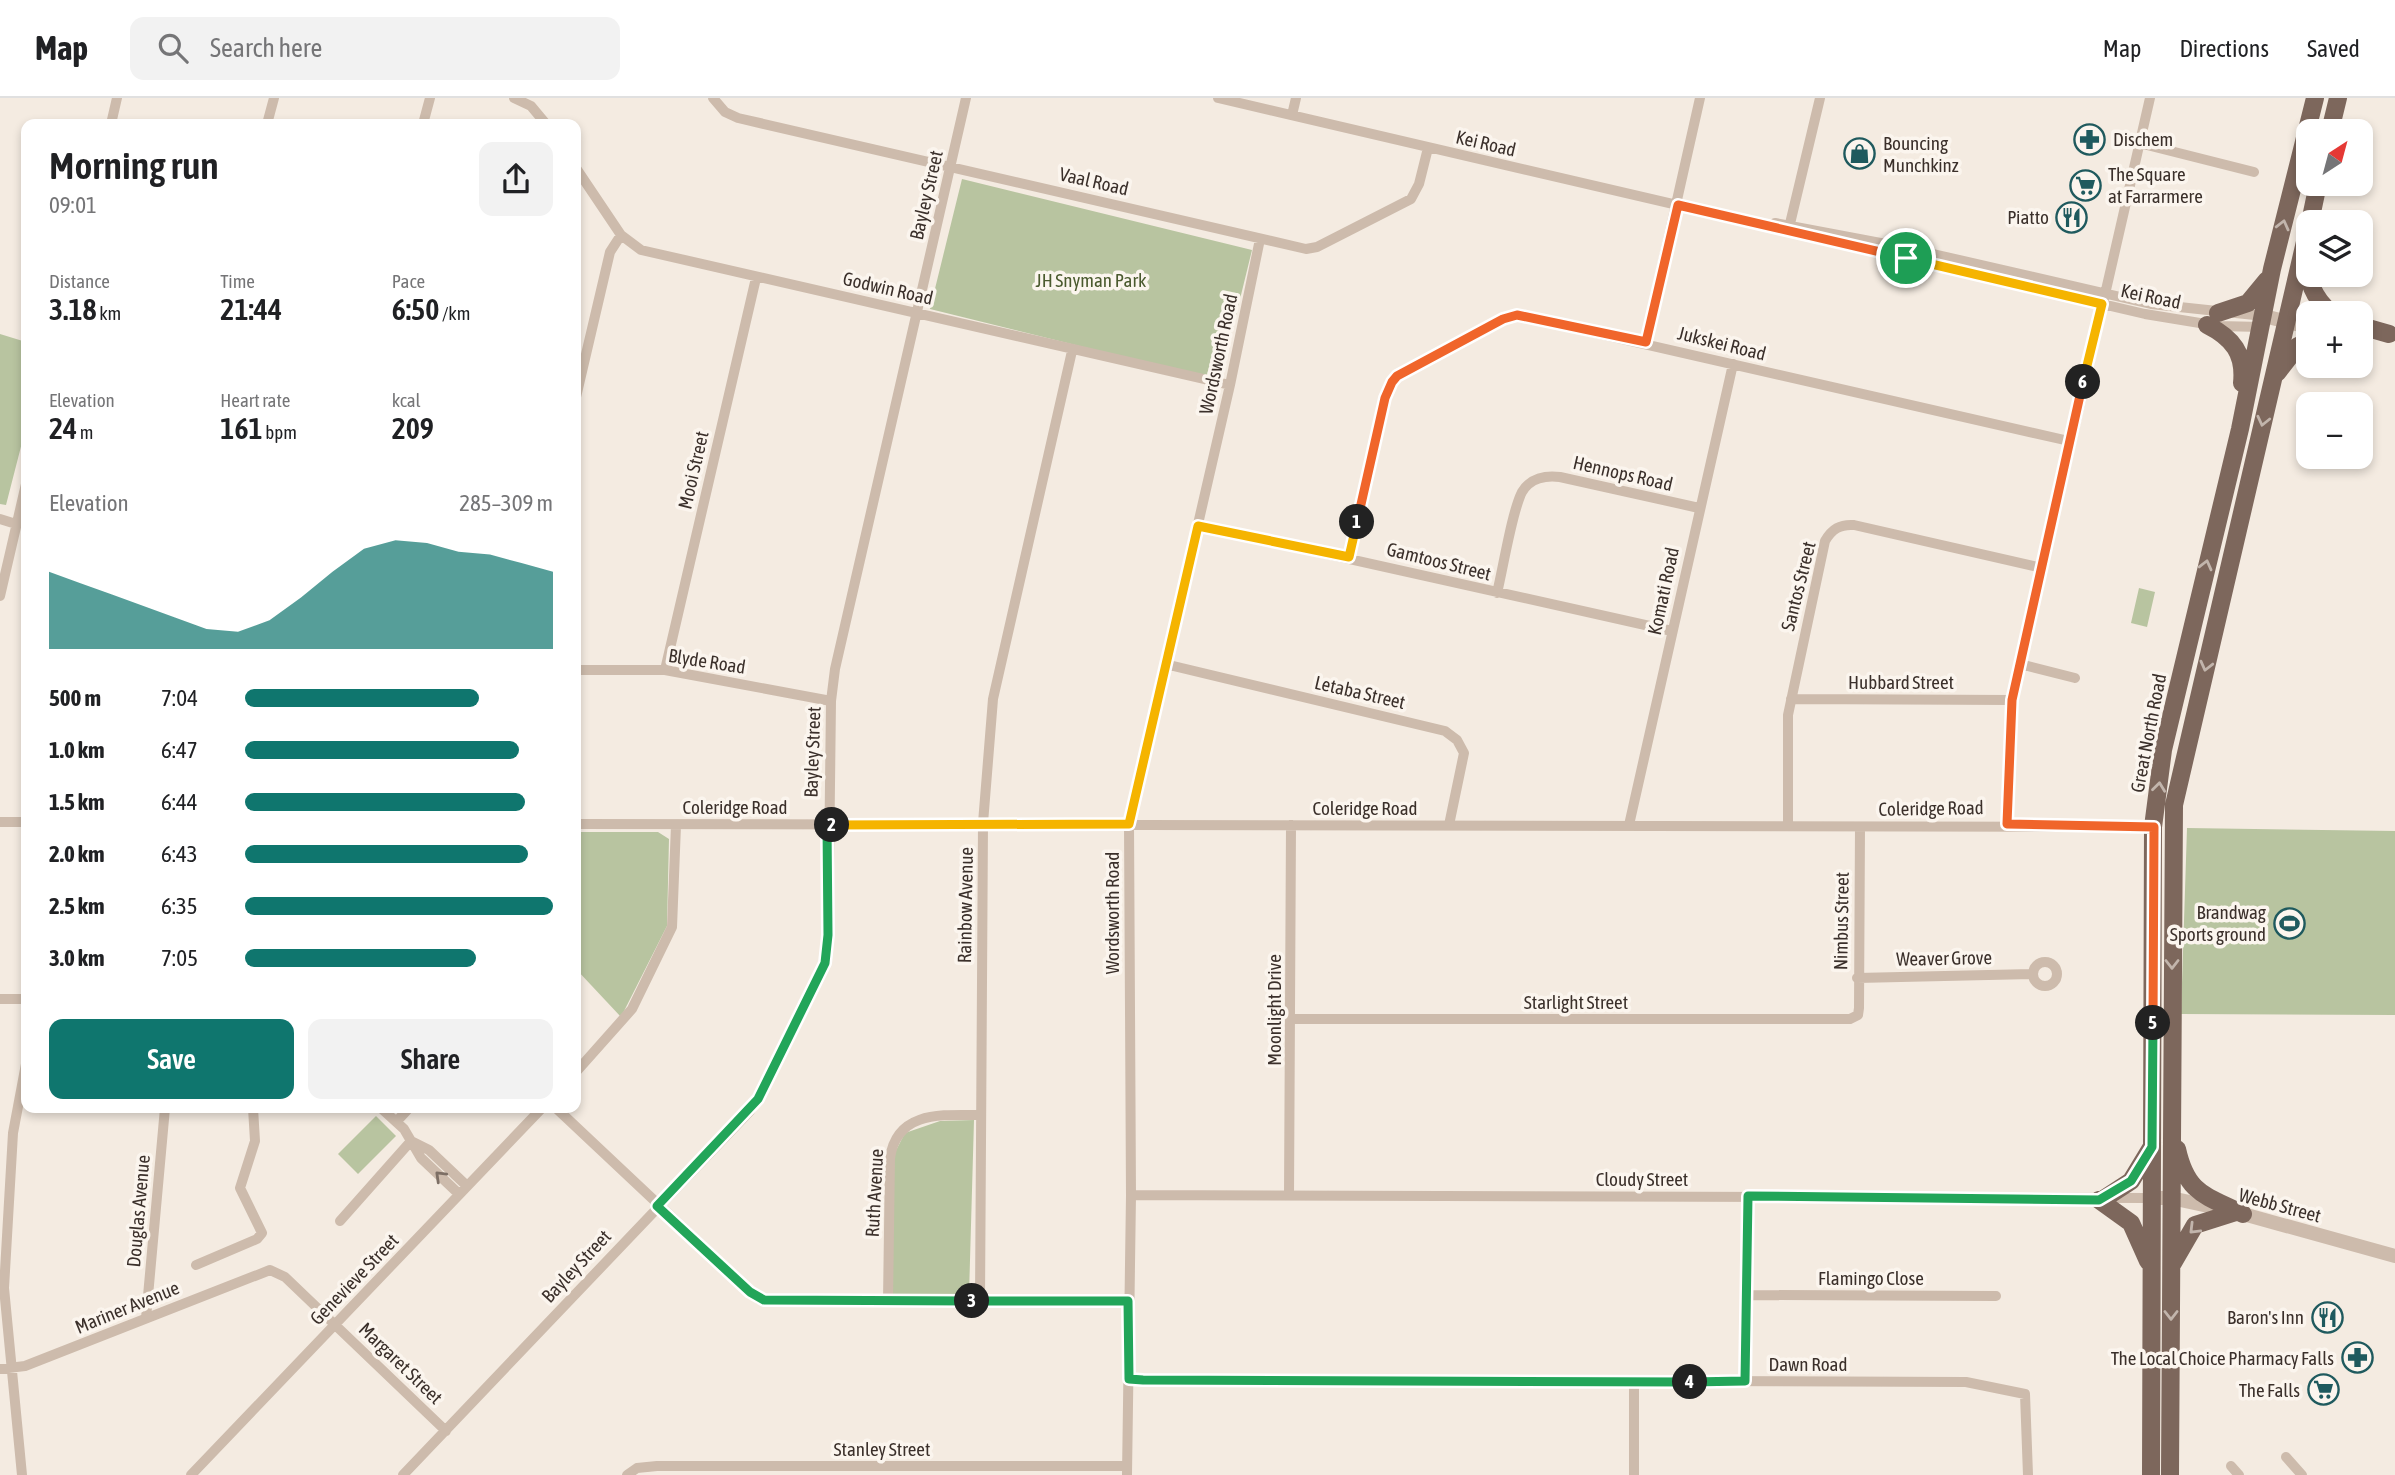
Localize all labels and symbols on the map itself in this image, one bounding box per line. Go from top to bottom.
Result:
north arrow [2296,119,2373,196]
pharmacy icon: Dischem [2073,122,2107,156]
street label: Kei Road [1454,125,1518,161]
place label: Dischem [2113,128,2173,150]
place label: Bouncing Munchkinz [1883,132,1959,176]
shop icon: Bouncing Munchkinz [1843,137,1877,171]
street label: Bayley Street [905,148,947,242]
street label: Vaal Road [1057,162,1131,200]
place label: The Square at Farrarmere [2108,163,2203,207]
supermarket icon: The Square at Farrarmere [2068,168,2102,202]
restaurant icon: Piatto [2055,200,2089,234]
place label: Piatto [2007,206,2049,228]
one-way arrow [2275,219,2289,231]
pin [1876,228,1936,288]
street label: Godwin Road [841,267,935,309]
park label: JH Snyman Park [1036,269,1147,291]
street label: Kei Road [2119,279,2183,313]
street label: Wordsworth Road [1195,292,1241,416]
street label: Jukskei Road [1676,321,1768,365]
pin: 6 [2066,364,2100,400]
one-way arrow [2257,415,2271,427]
street label: Mooi Street [673,429,713,511]
street label: Hennops Road [1571,451,1675,495]
pin: 1 [1340,504,1374,540]
street label: Gamtoos Street [1385,537,1493,585]
street label: Santos Street [1776,539,1820,633]
street label: Komati Road [1643,545,1683,637]
one-way arrow [2198,559,2212,571]
street label: Blyde Road [667,644,747,678]
one-way arrow [2199,660,2214,672]
street label: Letaba Street [1312,671,1408,713]
street label: Hubbard Street [1848,671,1954,693]
street label: Great North Road [2126,672,2170,794]
street label: Bayley Street [799,706,825,798]
one-way arrow [2151,781,2166,793]
street label: Coleridge Road [682,796,788,818]
street label: Coleridge Road [1878,796,1984,820]
street label: Coleridge Road [1312,797,1418,819]
pin: 2 [814,808,850,842]
street label: Rainbow Avenue [953,847,977,963]
street label: Wordsworth Road [1101,852,1123,974]
street label: Nimbus Street [1829,872,1853,970]
place label: Brandwag Sports ground [2170,901,2267,945]
sports icon: Brandwag Sports ground [2272,906,2306,940]
street label: Weaver Grove [1896,946,1992,970]
street label: Moonlight Drive [1263,954,1285,1066]
one-way arrow [2164,959,2180,969]
street label: Starlight Street [1524,991,1628,1013]
pin: 5 [2136,1006,2170,1040]
street label: Ruth Avenue [861,1148,887,1238]
street label: Douglas Avenue [122,1154,154,1268]
street label: Cloudy Street [1596,1168,1688,1190]
one-way arrow [436,1171,449,1184]
street label: Webb Street [2237,1183,2323,1227]
one-way arrow [2190,1220,2203,1233]
street label: Bayley Street [537,1225,615,1307]
street label: Genevieve Street [305,1229,403,1329]
street label: Flamingo Close [1818,1267,1924,1289]
street label: Mariner Avenue [72,1276,182,1338]
pin: 3 [954,1284,990,1318]
restaurant icon: Baron's Inn [2310,1300,2344,1334]
place label: Baron's Inn [2227,1306,2304,1328]
one-way arrow [2163,1311,2179,1321]
street label: Margaret Street [355,1318,447,1408]
pharmacy icon: The Local Choice Pharmacy Falls [2340,1341,2374,1375]
place label: The Local Choice Pharmacy Falls [2111,1347,2334,1369]
street label: Dawn Road [1769,1353,1847,1375]
pin: 4 [1672,1364,1708,1400]
supermarket icon: The Falls [2306,1373,2340,1407]
place label: The Falls [2239,1379,2300,1401]
street label: Stanley Street [834,1438,930,1460]

